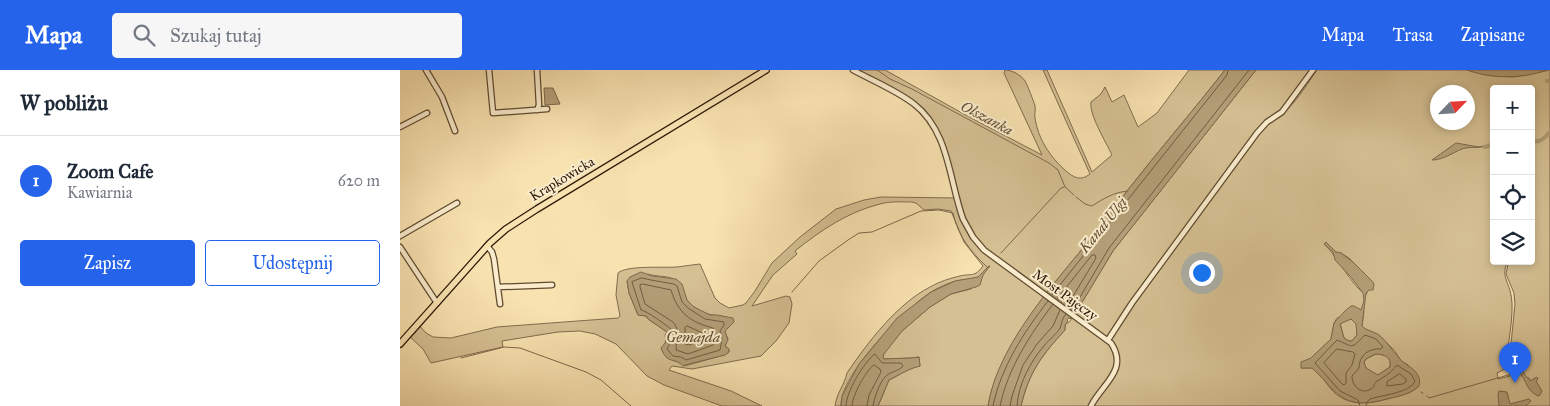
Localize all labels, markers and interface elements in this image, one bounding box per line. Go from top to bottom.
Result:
search box [112,13,462,58]
text: Mapa [25,20,82,50]
icon: search [130,21,158,49]
text: Szukaj tutaj [170,24,262,47]
text: Mapa [1322,24,1364,46]
text: Trasa [1392,24,1433,46]
text: Zapisane [1461,24,1525,46]
north arrow [1430,85,1475,130]
map controls [1490,85,1535,265]
button: + [1490,85,1535,130]
text: W pobliżu [20,90,108,116]
water label: Olszanka [958,97,1016,139]
button: − [1490,130,1535,175]
street label: Krapkowicka [526,153,598,205]
text: Zoom Cafe [67,160,153,183]
text: 1 [33,171,39,190]
text: 620 m [338,171,380,190]
button: locate [1490,175,1535,220]
text: Kawiarnia [67,183,132,202]
water label: Kanał Ulgi [1074,193,1131,257]
button: layers [1490,220,1535,265]
button: Zapisz [20,240,195,286]
button: Udostępnij [205,240,380,286]
your location [1189,260,1215,286]
street label: Most Pajęczy [1029,266,1101,325]
water label: Gemajda [666,328,720,346]
pin: 1 [1499,342,1531,383]

